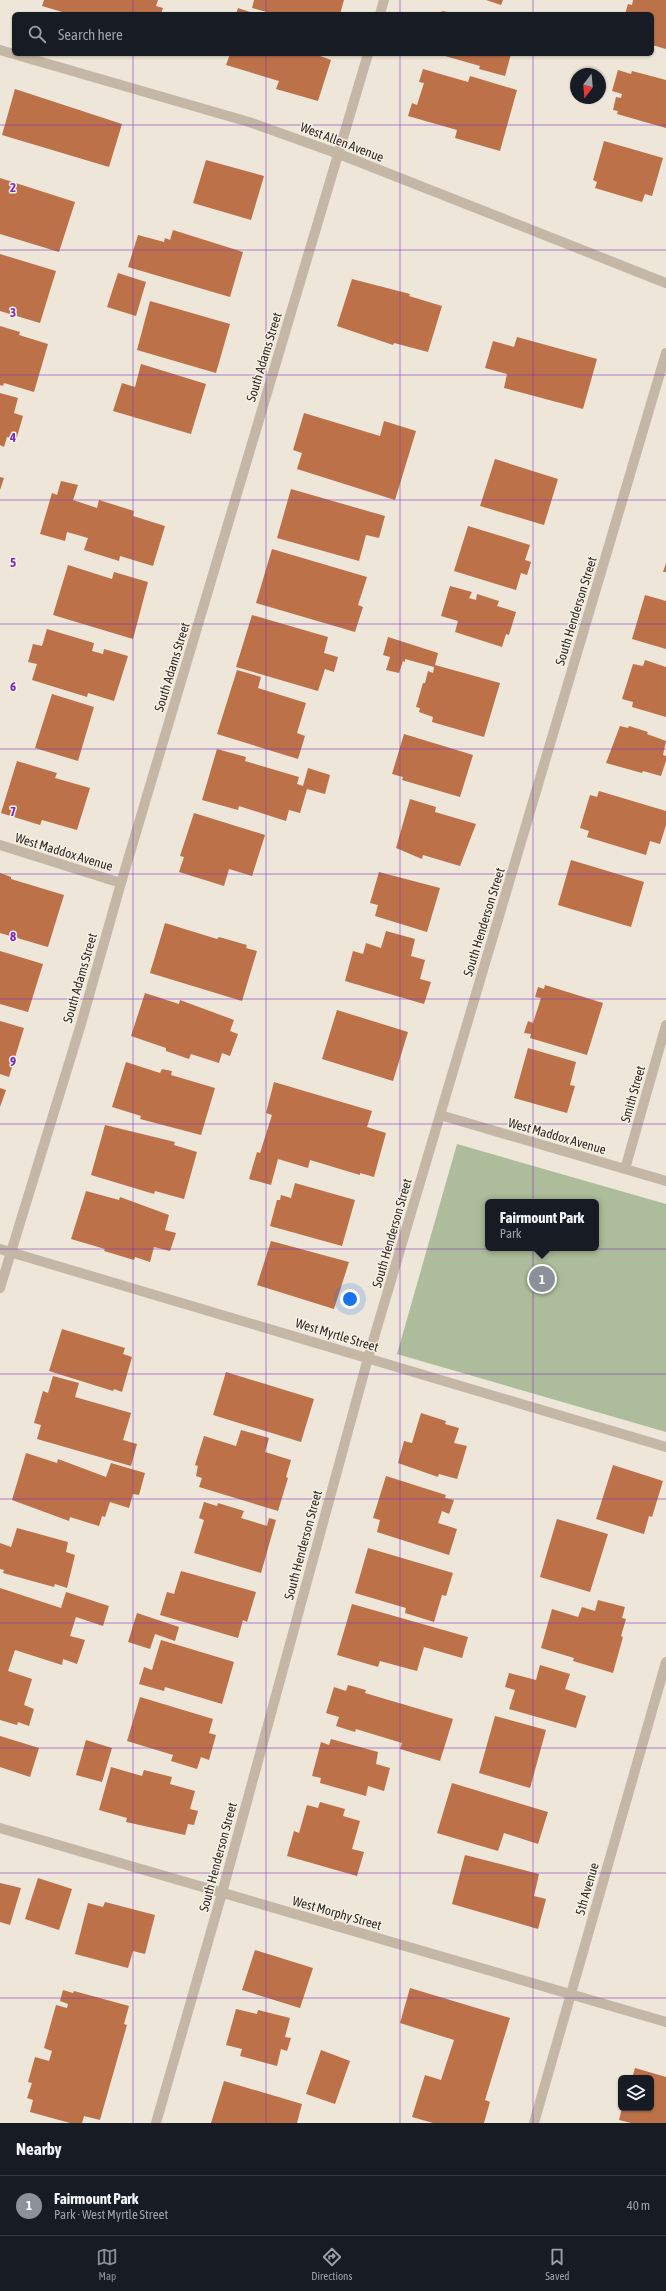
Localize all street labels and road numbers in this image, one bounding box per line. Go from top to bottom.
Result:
street label: West Allen Avenue [298,119,386,165]
street label: South Adams Street [243,310,285,403]
street label: South Henderson Street [552,555,600,667]
street label: South Adams Street [151,620,193,713]
street label: West Maddox Avenue [13,830,115,874]
street label: South Henderson Street [460,866,508,978]
street label: South Adams Street [60,931,100,1025]
street label: Smith Street [618,1064,648,1124]
street label: West Maddox Avenue [506,1115,608,1157]
street label: South Henderson Street [369,1177,415,1289]
street label: West Myrtle Street [294,1315,381,1355]
street label: South Henderson Street [281,1488,325,1601]
street label: South Henderson Street [196,1800,240,1913]
street label: 5th Avenue [572,1861,602,1917]
street label: West Morphy Street [291,1893,383,1933]

